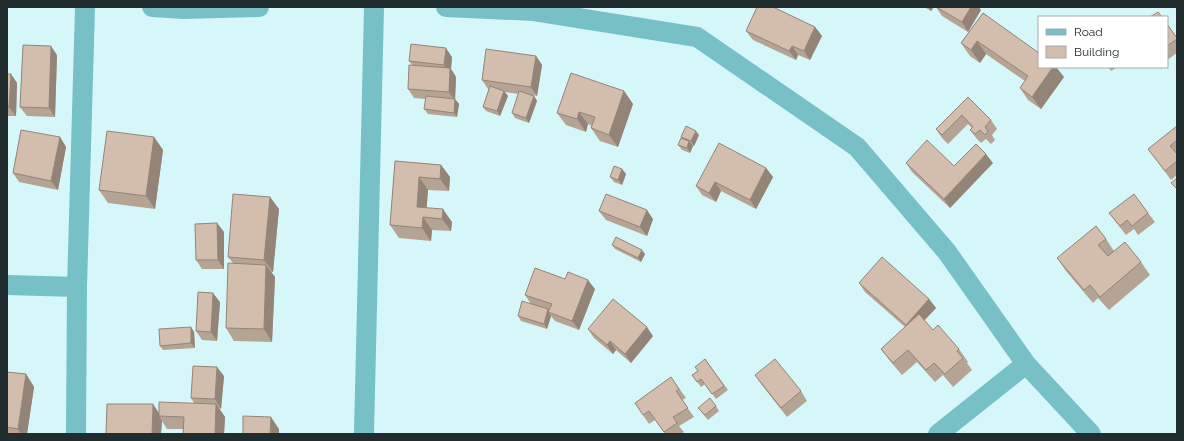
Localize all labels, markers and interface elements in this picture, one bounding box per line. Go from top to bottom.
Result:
legend [1038,16,1168,68]
text: Road [1074,25,1103,39]
text: Building [1074,45,1120,59]

